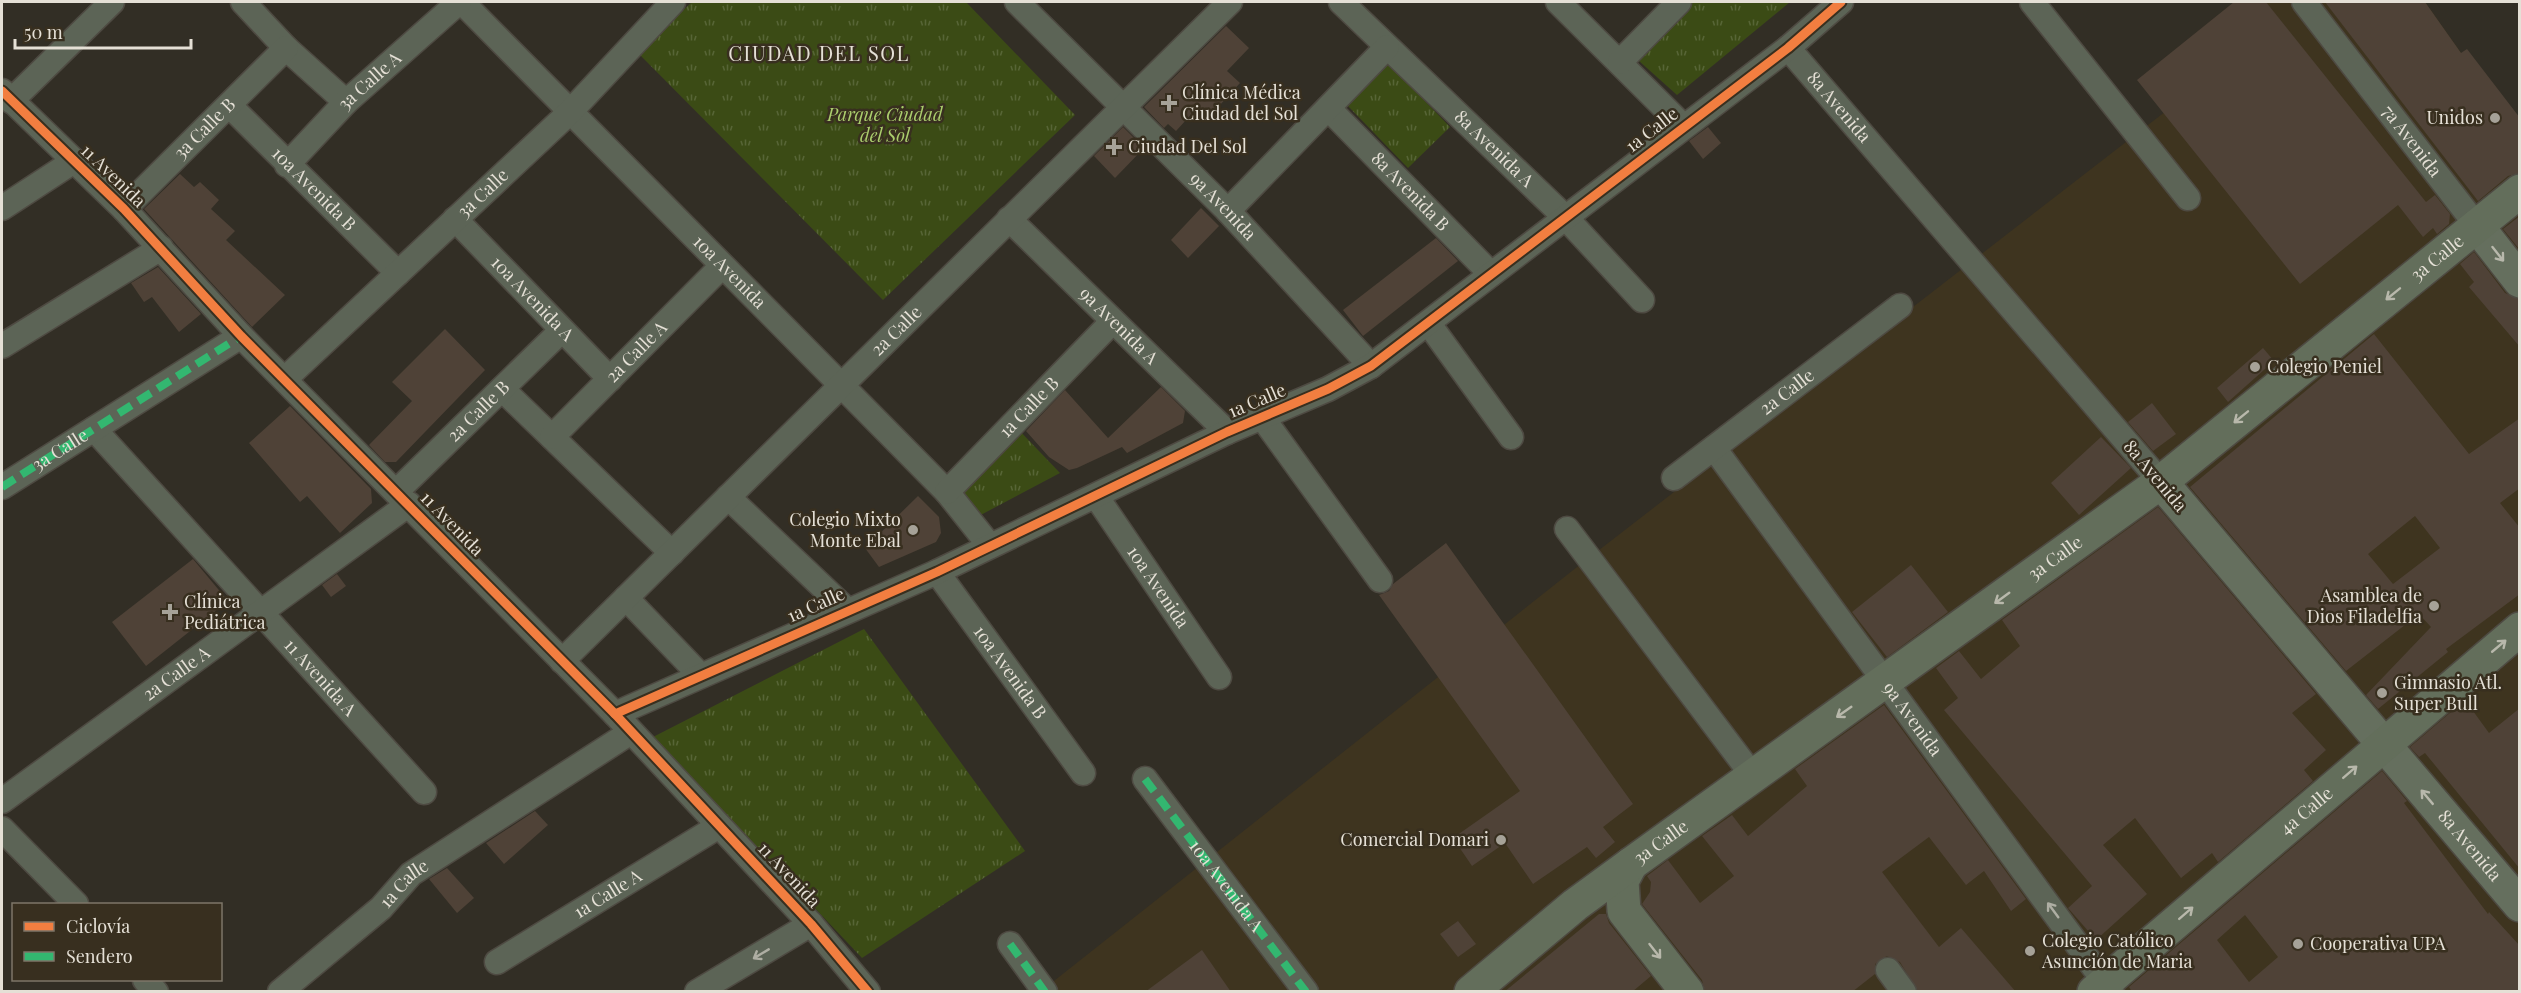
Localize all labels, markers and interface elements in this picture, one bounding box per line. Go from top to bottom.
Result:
scale bar [15,12,190,50]
text: 50 m [24,20,63,44]
district label: CIUDAD DEL SOL [728,39,910,66]
street label: 3a Calle A [332,45,406,115]
street label: 8a Avenida [1802,66,1877,147]
place label: Clínica Médica Ciudad del Sol [1182,80,1301,125]
street label: 3a Calle B [168,92,240,164]
marker: Clínica Médica Ciudad del Sol [1160,94,1178,112]
street label: 7a Avenida [2377,100,2448,181]
street label: 1a Calle [1620,101,1683,157]
park label: Parque Ciudad del Sol [826,102,944,147]
street label: 8a Avenida A [1450,104,1540,192]
place label: Unidos [2427,105,2483,129]
marker: Unidos [2488,111,2502,125]
place label: Ciudad Del Sol [1128,134,1247,158]
street label: 11 Avenida [76,138,151,212]
marker: Ciudad Del Sol [1105,138,1123,156]
street label: 10a Avenida B [267,141,362,236]
street label: 8a Avenida B [1367,146,1455,236]
street label: 3a Calle [452,163,513,223]
street label: 9a Avenida [1185,166,1262,245]
street label: 3a Calle [2405,228,2468,286]
street label: 10a Avenida [688,229,772,313]
one-way arrow [2492,245,2505,261]
street label: 10a Avenida A [486,250,580,346]
street label: 9a Avenida A [1074,281,1164,370]
one-way arrow [2385,288,2401,301]
street label: 2a Calle [865,300,927,361]
street label: 2a Calle A [600,315,672,387]
place label: Colegio Peniel [2267,354,2382,378]
marker: Colegio Peniel [2248,360,2262,374]
street label: 2a Calle [1754,363,1819,420]
street label: 1a Calle B [993,371,1064,442]
street label: 2a Calle B [442,375,514,447]
street label: 1a Calle [1224,377,1289,423]
one-way arrow [2233,411,2249,424]
street label: 3a Calle [27,423,92,476]
street label: 8a Avenida [2119,435,2193,516]
street label: 11 Avenida [416,486,490,561]
place label: Colegio Mixto Monte Ebal [789,507,901,552]
marker: Colegio Mixto Monte Ebal [906,523,920,537]
street label: 3a Calle [2023,530,2087,585]
street label: 10a Avenida [1122,541,1195,632]
street label: 1a Calle [783,581,848,627]
place label: Asamblea de Dios Filadelfia [2307,583,2422,628]
place label: Clínica Pediátrica [184,589,266,634]
one-way arrow [1994,592,2010,604]
marker: Asamblea de Dios Filadelfia [2427,599,2441,613]
marker: Clínica Pediátrica [161,603,179,621]
street label: 10a Avenida B [969,620,1053,723]
street label: 11 Avenida A [279,633,363,721]
street label: 2a Calle A [137,640,215,705]
one-way arrow [2491,640,2507,653]
place label: Gimnasio Atl. Super Bull [2394,670,2502,715]
street label: 9a Avenida [1878,677,1948,761]
marker: Gimnasio Atl. Super Bull [2375,686,2389,700]
one-way arrow [1836,706,1852,718]
one-way arrow [2342,765,2357,779]
street label: 4a Calle [2274,781,2337,840]
one-way arrow [2420,790,2434,805]
street label: 8a Avenida [2433,804,2508,886]
street label: 3a Calle [1628,814,1693,869]
place label: Comercial Domari [1340,827,1489,851]
marker: Comercial Domari [1494,833,1508,847]
street label: 10a Avenida A [1184,834,1270,937]
street label: 11 Avenida [753,836,826,912]
street label: 1a Calle [373,853,433,913]
street label: 1a Calle A [569,863,646,923]
legend [12,903,222,981]
one-way arrow [2046,903,2059,919]
one-way arrow [2178,906,2194,919]
text: Ciclovía [66,914,130,938]
place label: Colegio Católico Asunción de Maria [2041,928,2193,973]
place label: Cooperativa UPA [2310,931,2446,955]
marker: Cooperativa UPA [2291,937,2305,951]
one-way arrow [1649,943,1662,959]
text: Sendero [66,944,133,968]
marker: Colegio Católico Asunción de Maria [2023,944,2037,958]
one-way arrow [753,948,770,960]

